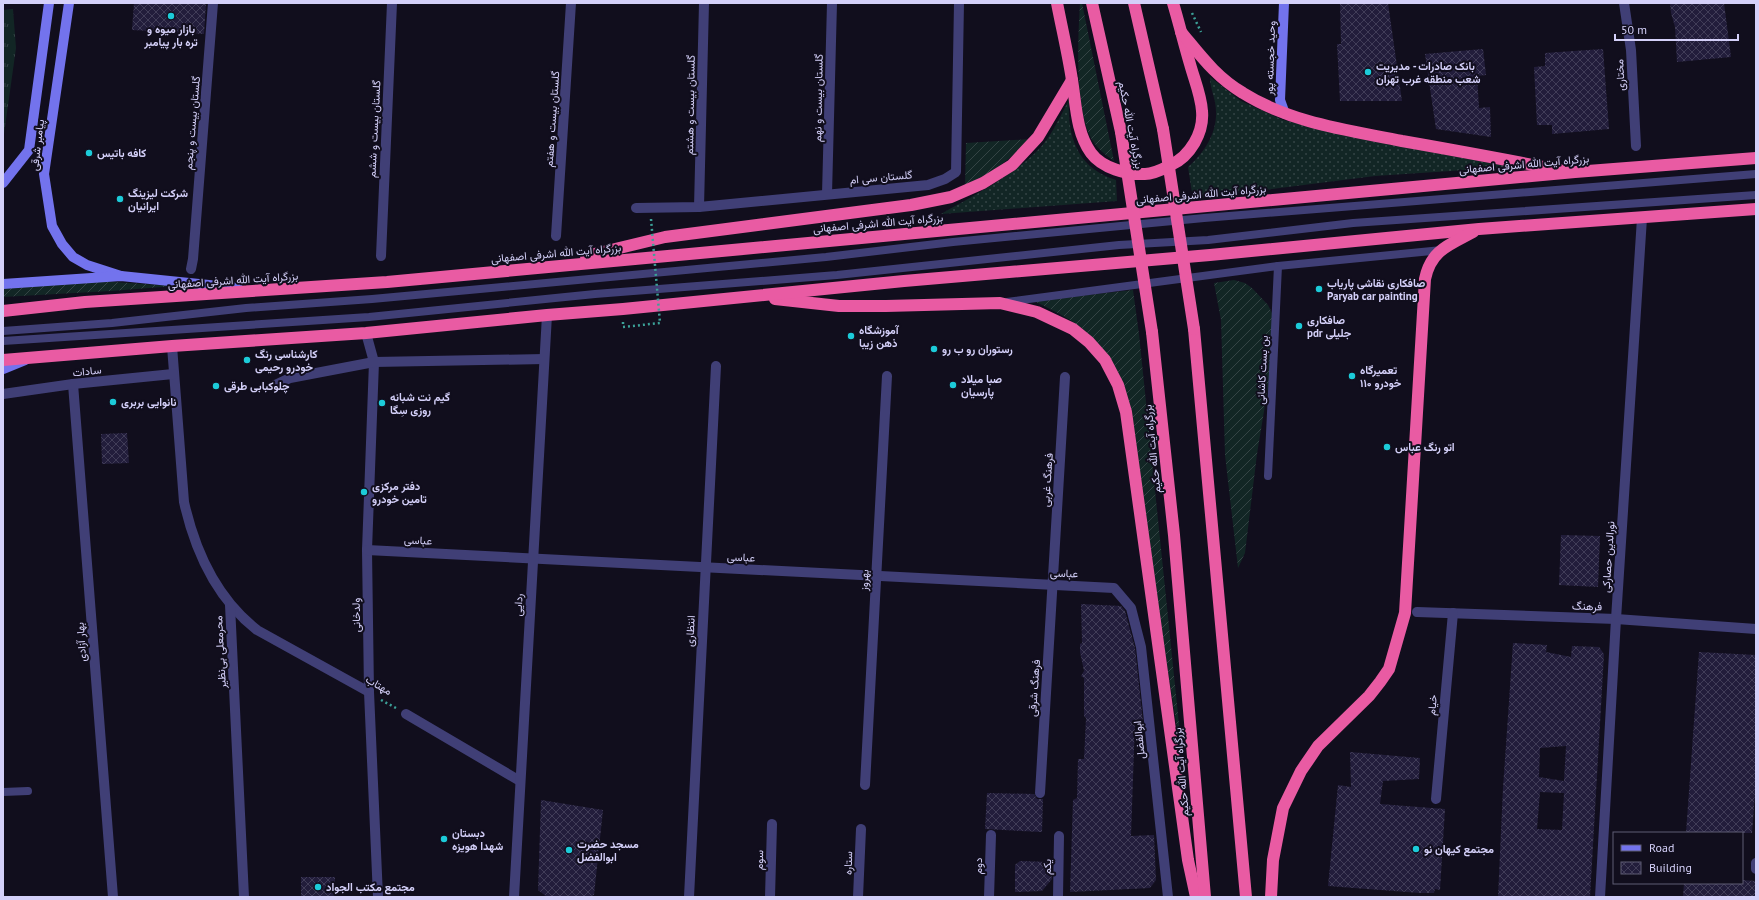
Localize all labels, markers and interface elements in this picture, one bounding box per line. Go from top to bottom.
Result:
marker: بازار میوه و تره بار پیامبر [166,11,176,21]
scale bar [1615,16,1738,42]
street label: وحید خجسته پور [1262,20,1279,97]
place label: بازار میوه و تره بار پیامبر [143,22,198,50]
text: 50 m [1621,22,1647,37]
street label: گلستان بیست و نهم [810,54,827,142]
street label: گلستان بیست و هشتم [682,55,699,155]
place label: بانک صادرات - مدیریت شعب منطقه غرب تهران [1376,59,1481,86]
street label: مختاری [1612,59,1628,91]
marker: بانک صادرات - مدیریت شعب منطقه غرب تهران [1363,67,1373,77]
street label: گلستان بیست و هفتم [542,70,563,168]
street label: گلستان بیست و پنجم [181,75,204,171]
street label: گلستان بیست و ششم [364,80,385,178]
street label: بزرگراه آیت الله حکیم [1115,80,1146,170]
street label: پیامبر شرقی [27,118,48,172]
place label: کافه باتیس [97,146,146,160]
marker: کافه باتیس [84,148,94,158]
street label: بزرگراه آیت الله اشرفی اصفهانی [1458,151,1590,177]
street label: گلستان سی ام [849,167,913,188]
street label: بزرگراه آیت الله اشرفی اصفهانی [1135,181,1267,207]
place label: شرکت لیزینگ ایرانیان [128,186,188,213]
marker: شرکت لیزینگ ایرانیان [115,194,125,204]
street label: بزرگراه آیت الله اشرفی اصفهانی [812,210,944,236]
street label: بزرگراه آیت الله اشرفی اصفهانی [490,240,622,266]
street label: بزرگراه آیت الله اشرفی اصفهانی [167,268,299,292]
place label: صافکاری نقاشی پاریاب Paryab car painting [1327,276,1425,303]
marker: صافکاری نقاشی پاریاب Paryab car painting [1314,284,1324,294]
place label: صافکاری pdr جلیلی [1307,313,1352,340]
marker: صافکاری pdr جلیلی [1294,321,1304,331]
place label: آموزشگاه ذهن زیبا [859,323,900,350]
marker: آموزشگاه ذهن زیبا [846,331,856,341]
street label: بن بست کاشانی [1253,335,1271,405]
place label: رستوران رو ب رو [942,342,1013,356]
marker: رستوران رو ب رو [929,344,939,354]
place label: کارشناسی رنگ خودرو رحیمی [255,347,317,374]
marker: کارشناسی رنگ خودرو رحیمی [242,355,252,365]
street label: سادات [72,362,102,379]
place label: تعمیرگاه خودرو ۱۱۰ [1360,363,1402,390]
marker: تعمیرگاه خودرو ۱۱۰ [1347,371,1357,381]
place label: صبا میلاد پارسیان [961,372,1002,400]
place label: چلوکبابی طرقی [224,379,290,394]
marker: صبا میلاد پارسیان [948,380,958,390]
marker: چلوکبابی طرقی [211,381,221,391]
place label: گیم نت شبانه روزی سِگا [390,390,450,417]
place label: نانوایی بربری [121,395,177,409]
marker: نانوایی بربری [108,397,118,407]
marker: گیم نت شبانه روزی سِگا [377,398,387,408]
street label: بزرگراه آیت الله حکیم [1140,404,1165,494]
place label: اتو رنگ عباس [1395,440,1455,454]
marker: اتو رنگ عباس [1382,442,1392,452]
street label: فرهنگ غربی [1038,452,1056,508]
place label: دفتر مرکزی تامین خودرو [372,479,427,506]
marker: دفتر مرکزی تامین خودرو [359,487,369,497]
street label: نورالدین حصارکی [1599,521,1617,593]
street label: عباسی [404,532,433,548]
street label: عباسی [727,549,756,565]
street label: عباسی [1050,566,1079,580]
street label: بهروز [856,569,872,592]
street label: ردایی [510,593,526,617]
street label: ولدخانی [349,598,363,632]
street label: فرهنگ [1572,598,1602,614]
street label: محرمعلی بی‌نظیر [211,615,229,690]
street label: انتظاری [682,615,698,647]
street label: بهار آزادی [73,622,89,662]
street label: فرهنگ شرقی [1025,659,1043,717]
street label: مهتاب [363,672,395,698]
street label: خیام [1424,694,1441,716]
street label: ابوالفضل [1130,720,1148,760]
street label: بزرگراه آیت الله حکیم [1170,727,1193,817]
place label: دبستان شهدا هویزه [452,826,504,853]
legend [1613,832,1743,884]
marker: دبستان شهدا هویزه [439,834,449,844]
place label: مسجد حضرت ابوالفضل [577,837,639,864]
text: Road [1649,840,1674,855]
place label: مجتمع کیهان نو [1424,842,1494,857]
marker: مجتمع کیهان نو [1411,844,1421,854]
marker: مسجد حضرت ابوالفضل [564,845,574,855]
street label: سوم [752,849,767,870]
street label: ستاره [841,851,855,875]
street label: دوم [971,857,986,875]
street label: یکم [1040,859,1055,875]
text: Building [1649,860,1692,875]
place label: مجتمع مکتب الجواد [326,880,415,895]
marker: مجتمع مکتب الجواد [313,882,323,892]

